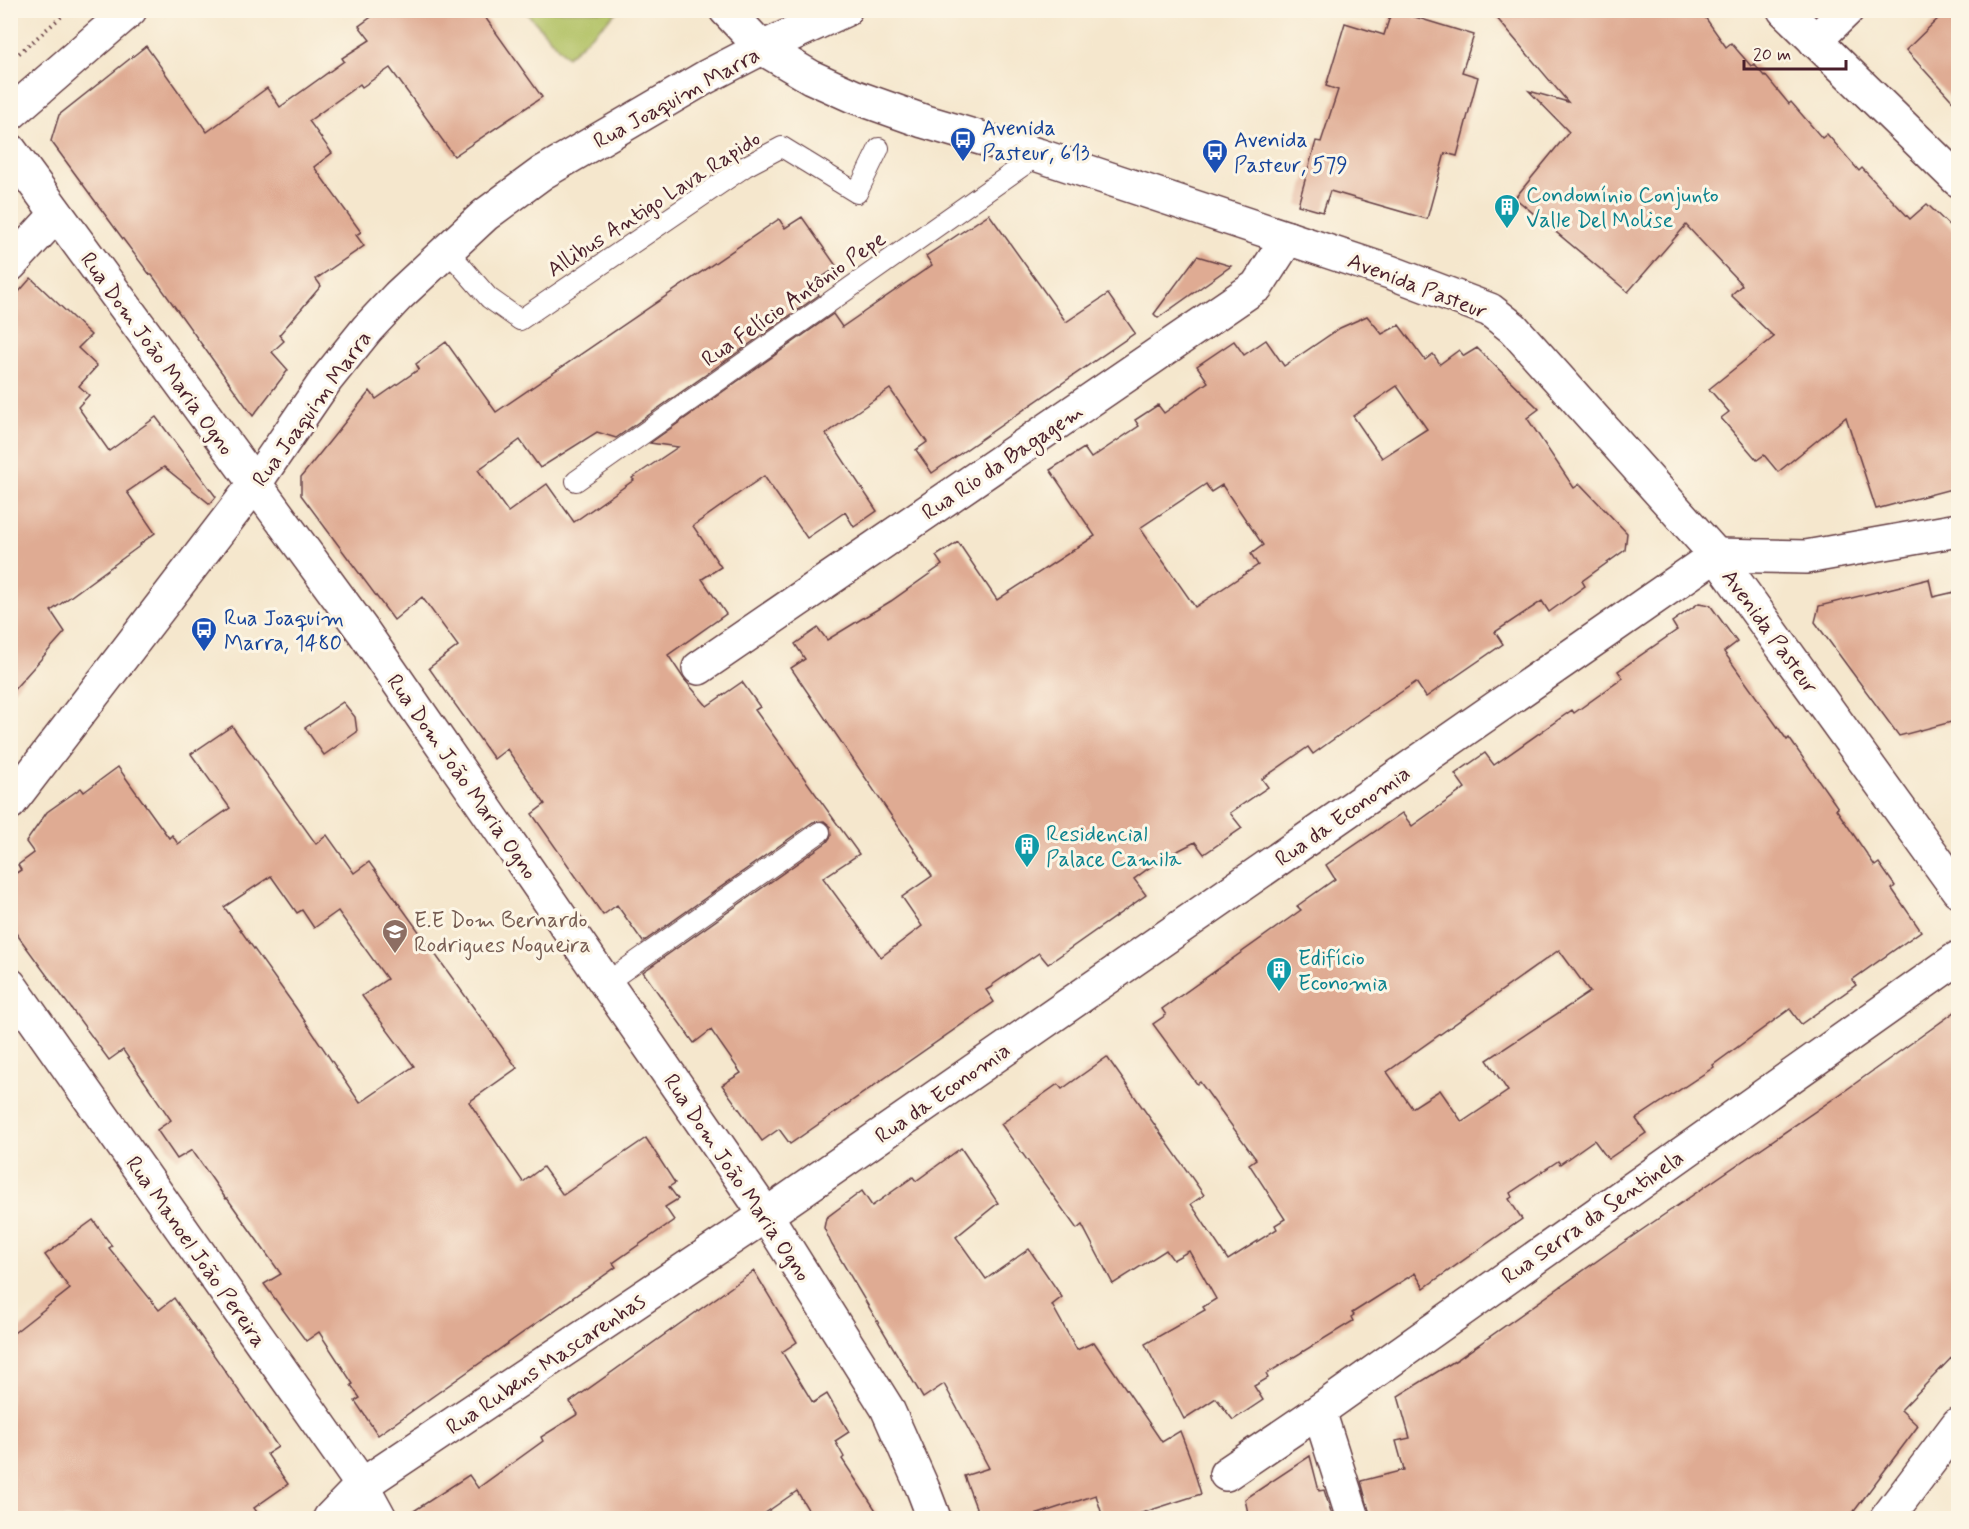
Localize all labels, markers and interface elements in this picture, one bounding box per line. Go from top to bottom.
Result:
scale bar [1744,33,1846,71]
street label: Rua Joaquim Marra [589,41,765,156]
text: 20 m [1753,43,1791,67]
place label: Avenida Pasteur, 613 [982,115,1090,168]
street label: Allibus Antigo Lava Rapido [542,125,767,285]
bus stop icon: Avenida Pasteur, 613 [948,125,978,163]
place label: Avenida Pasteur, 579 [1234,127,1348,180]
bus stop icon: Avenida Pasteur, 579 [1200,137,1230,175]
place label: Condomínio Conjunto Valle Del Molise [1526,182,1719,235]
building icon: Condomínio Conjunto Valle Del Molise [1492,192,1522,230]
street label: Rua Felício Antônio Pepe [697,225,892,374]
street label: Rua Dom João Maria Ogno [72,247,240,462]
street label: Avenida Pasteur [1344,247,1491,326]
street label: Rua Joaquim Marra [247,326,379,493]
street label: Rua Rio da Bagagem [917,398,1091,530]
street label: Avenida Pasteur [1715,564,1824,700]
place label: Rua Joaquim Marra, 1480 [224,605,344,658]
bus stop icon: Rua Joaquim Marra, 1480 [189,615,219,653]
street label: Rua Dom João Maria Ogno [379,669,543,886]
street label: Rua da Economia [1270,760,1416,874]
place label: Residencial Palace Camila [1046,821,1182,874]
building icon: Residencial Palace Camila [1012,831,1042,869]
place label: E.E Dom Bernardo Rodrigues Nogueira [414,907,591,961]
school or university icon: E.E Dom Bernardo Rodrigues Nogueira [380,917,410,955]
place label: Edifício Economia [1298,945,1388,998]
building icon: Edifício Economia [1264,955,1294,993]
street label: Rua da Economia [870,1037,1016,1151]
street label: Rua Dom João Maria Ogno [656,1069,816,1288]
street label: Rua Serra da Sentinela [1497,1144,1690,1291]
street label: Rua Manoel João Pereira [119,1151,272,1353]
street label: Rua Rubens Mascarenhas [441,1287,651,1442]

